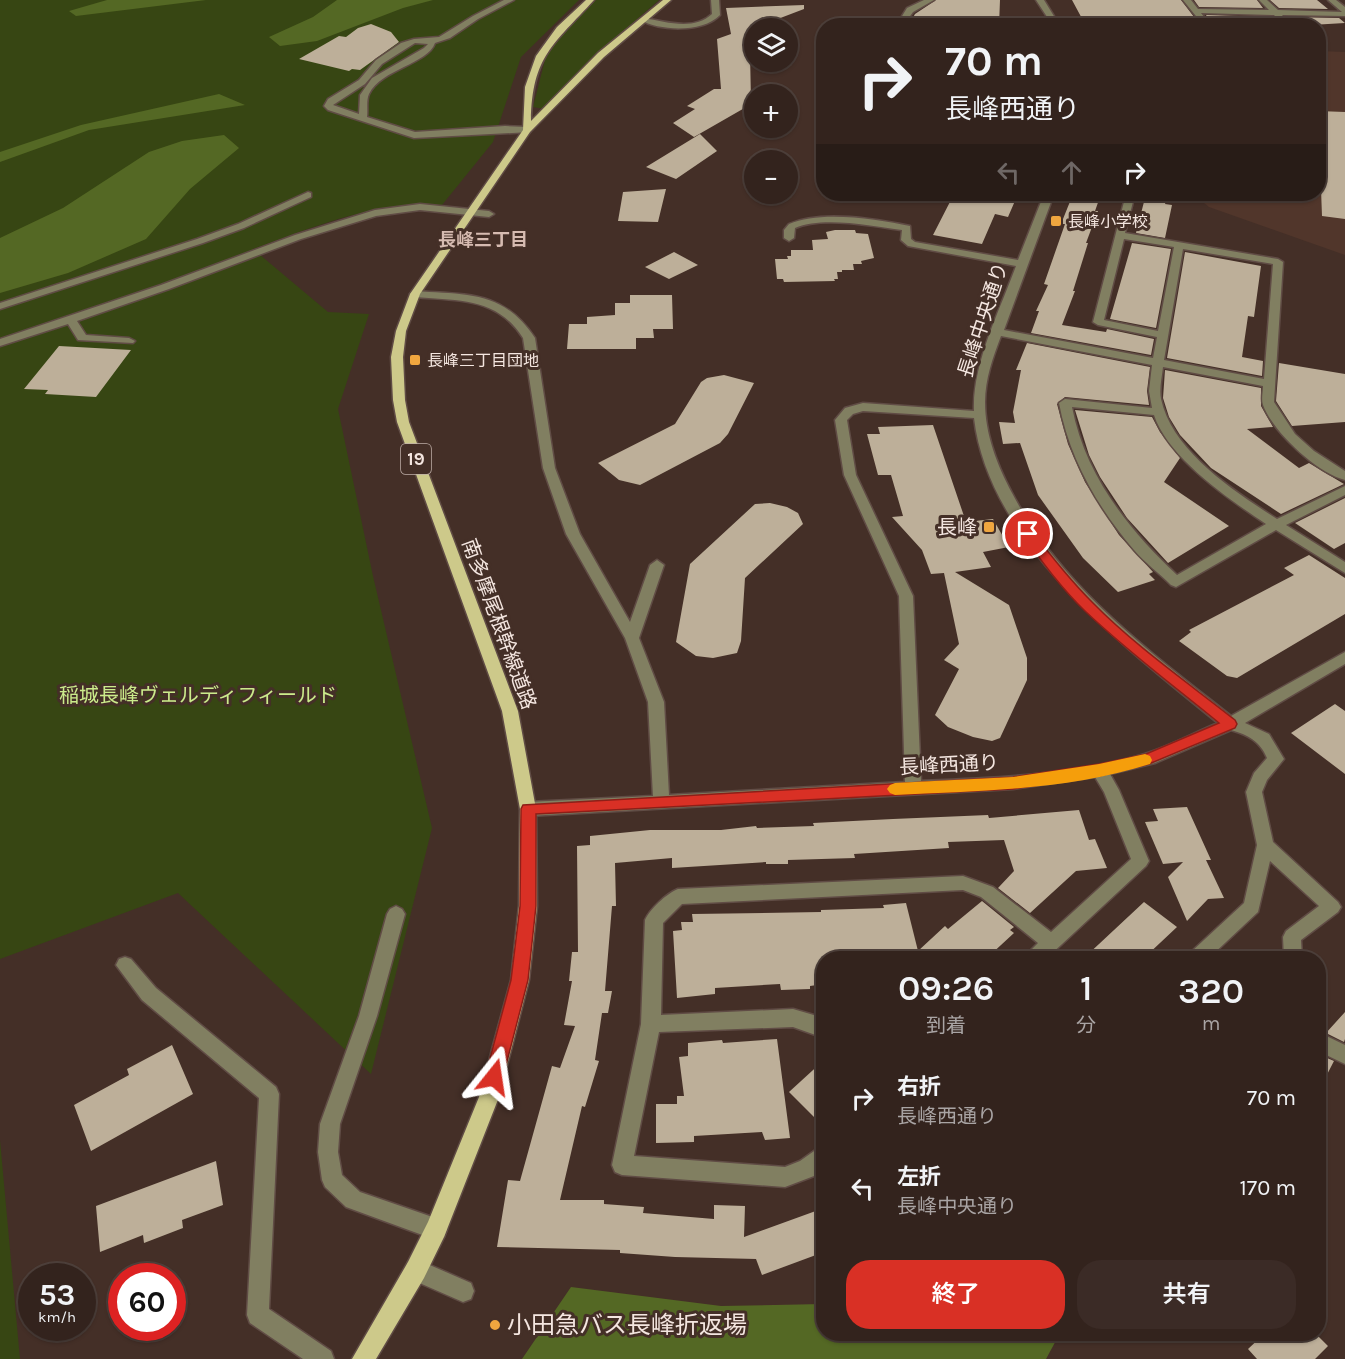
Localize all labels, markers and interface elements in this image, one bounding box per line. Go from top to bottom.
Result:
map controls [744,18,798,204]
button: layers [744,18,798,72]
text: 70 m [945,36,1043,86]
icon: right [846,42,924,120]
button: + [744,84,798,138]
text: 長峰西通り [945,93,1080,125]
button: − [744,150,798,204]
icon: left [992,156,1025,189]
icon: ahead [1055,156,1088,189]
icon: right [1118,156,1151,189]
place label: 長峰小学校 [1068,212,1148,231]
marker: 長峰小学校 [1049,214,1063,228]
district label: 長峰三丁目 [438,229,528,251]
street label: 長峰中央通り [954,259,1012,381]
place label: 長峰三丁目団地 [427,351,539,370]
marker: 長峰三丁目団地 [408,353,422,367]
road number: 19 [401,444,431,474]
pin [1002,508,1053,559]
place label: 長峰 [937,516,977,539]
icon: arrive [1011,517,1044,550]
marker: 長峰 [982,520,996,534]
street label: 南多摩尾根幹線道路 [457,535,541,713]
park label: 稲城長峰ヴェルディフィールド [59,684,337,707]
street label: 長峰西通り [898,751,1000,779]
text: 09:26 [898,967,994,1009]
text: 1 [1080,967,1093,1009]
text: 320 [1178,970,1244,1012]
text: m [1202,1012,1220,1035]
text: 到着 [926,1014,966,1037]
text: 分 [1076,1014,1096,1037]
position arrow [462,1045,526,1109]
text: 右折 [897,1074,941,1100]
icon: right [846,1082,879,1115]
text: 70 m [1247,1085,1296,1111]
text: 長峰西通り [897,1105,997,1128]
text: 左折 [897,1164,941,1190]
icon: left [846,1172,879,1205]
text: 170 m [1240,1175,1296,1201]
text: 長峰中央通り [897,1195,1017,1218]
button: 終了 [846,1260,1065,1329]
button: 共有 [1077,1260,1296,1329]
speed limit sign: 60 [108,1263,186,1341]
text: 53 [39,1277,75,1313]
text: km/h [38,1308,76,1326]
place label: 小田急バス長峰折返場 [507,1311,747,1339]
marker: 小田急バス長峰折返場 [488,1318,502,1332]

